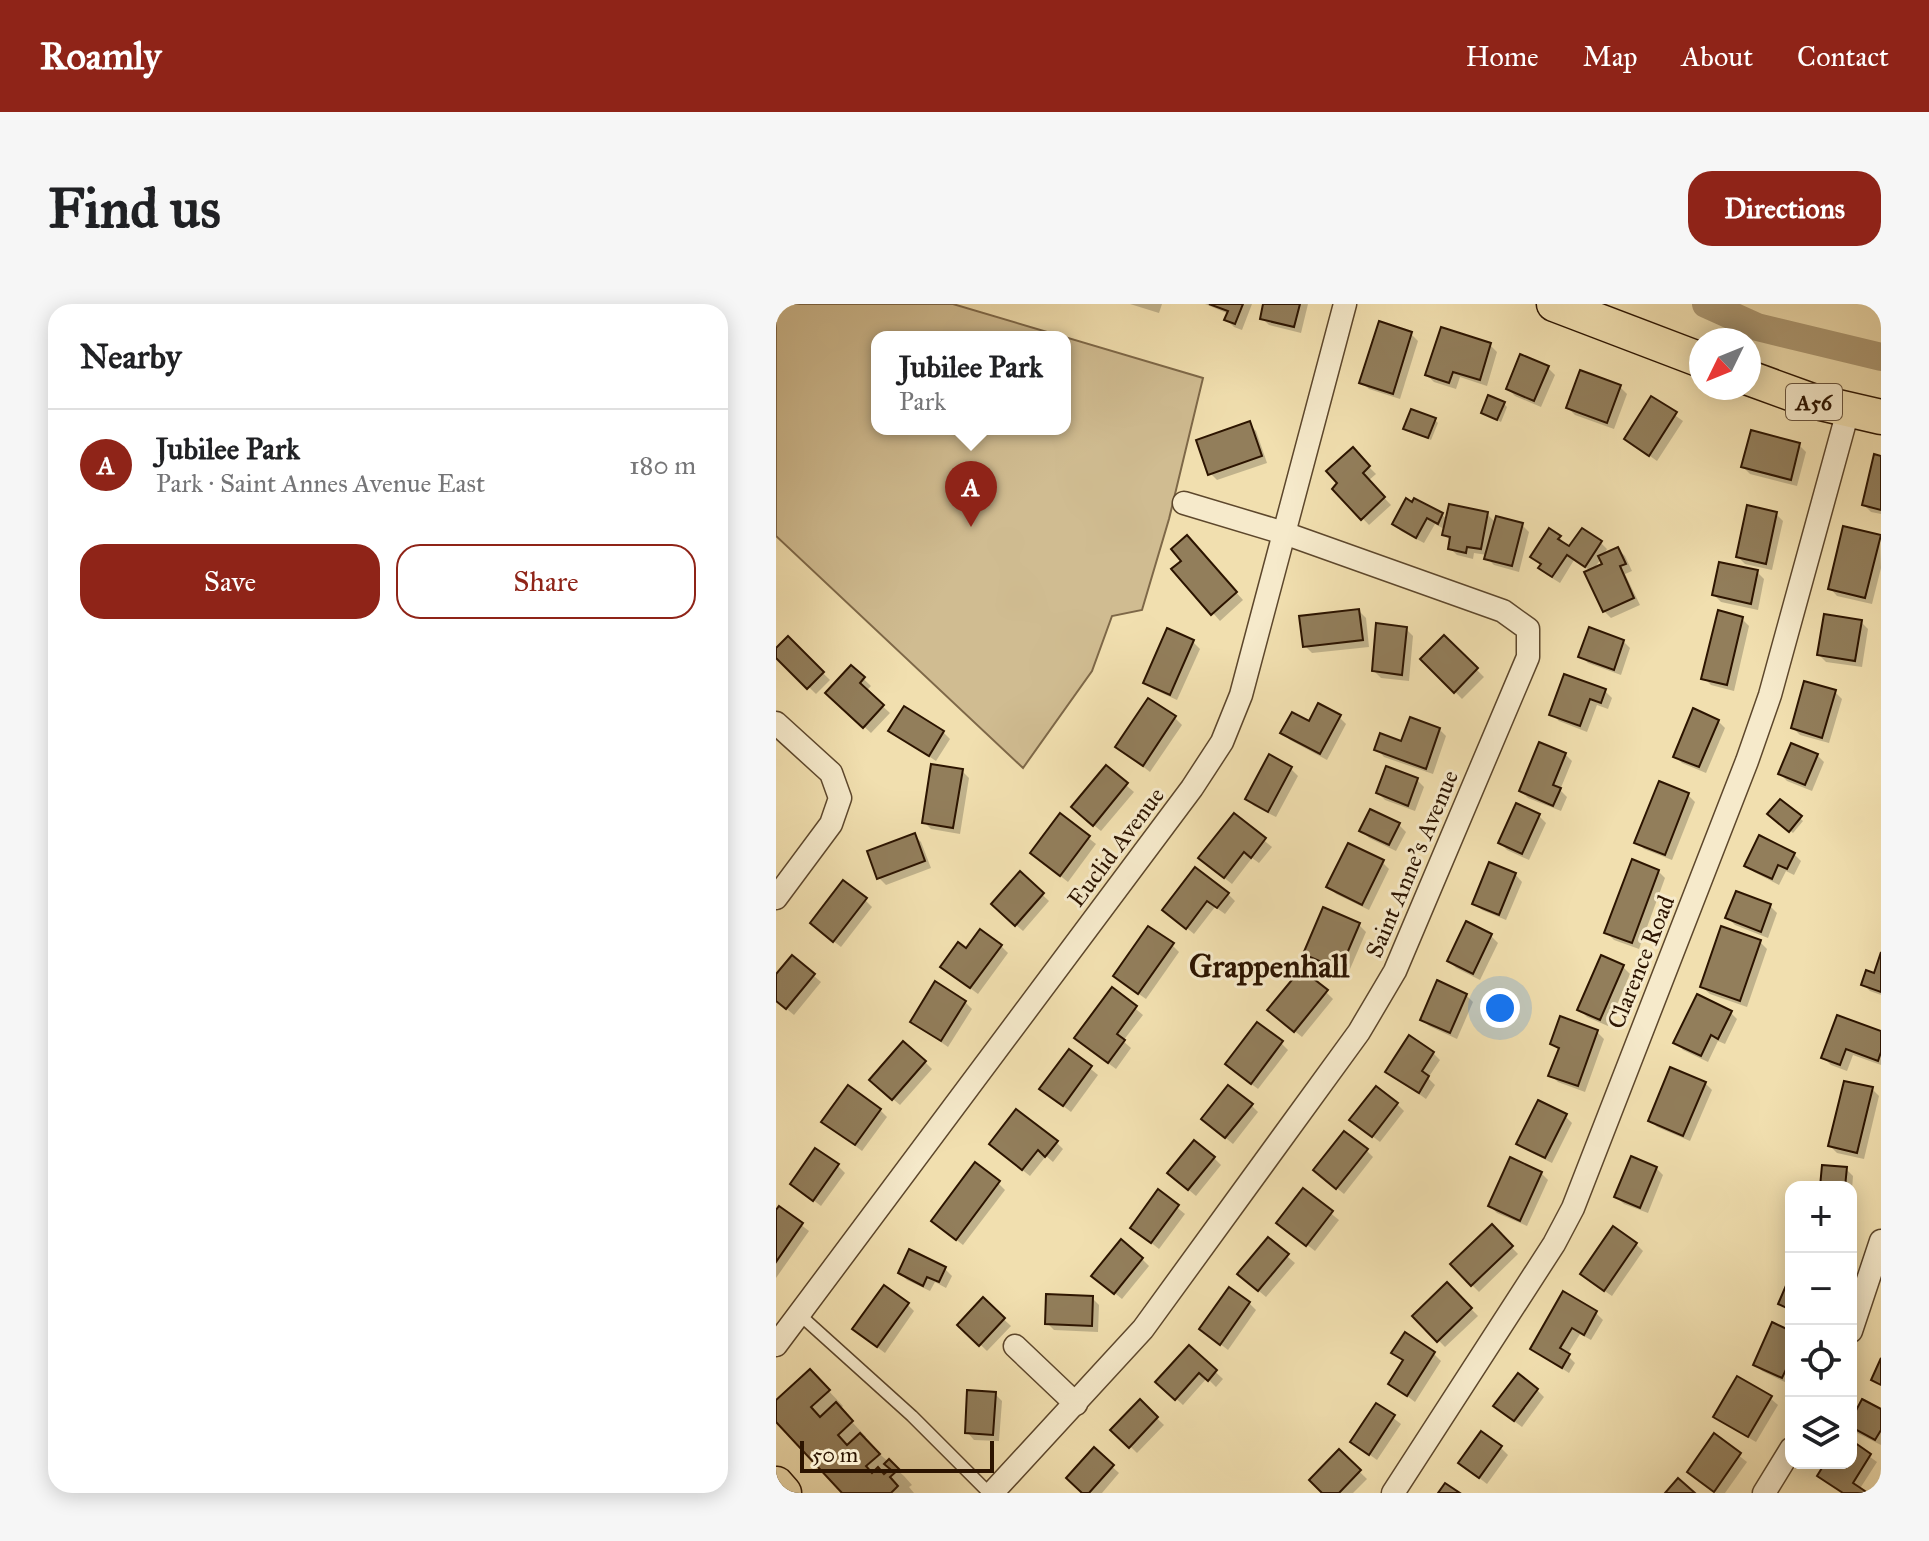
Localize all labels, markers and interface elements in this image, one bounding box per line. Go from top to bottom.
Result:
text: Roamly [40,33,161,79]
text: Home [1466,39,1539,74]
text: Map [1583,39,1637,74]
text: About [1681,39,1753,74]
text: Contact [1797,39,1889,74]
button: Directions [1688,171,1881,246]
text: Find us [48,174,221,242]
north arrow [1689,328,1761,400]
popup [871,331,1071,435]
text: Nearby [80,336,182,377]
text: Jubilee Park [899,349,1043,385]
road number: A56 [1786,384,1842,420]
text: Park [899,385,946,417]
text: Jubilee Park [156,431,300,467]
text: A [97,449,115,481]
text: 180 m [629,449,696,481]
pin: A [945,461,997,527]
text: Park · Saint Annes Avenue East [156,467,485,499]
button: Save [80,544,380,619]
button: Share [396,544,696,619]
street label: Saint Anne's Avenue [1359,766,1465,962]
street label: Euclid Avenue [1061,781,1171,913]
street label: Clarence Road [1601,891,1681,1033]
district label: Grappenhall [1189,947,1350,986]
your location [1480,988,1520,1028]
map controls [1785,1181,1857,1469]
button: + [1785,1181,1857,1253]
button: − [1785,1253,1857,1325]
button: locate [1785,1325,1857,1397]
button: layers [1785,1397,1857,1469]
scale bar [800,1437,994,1473]
text: 50 m [812,1441,858,1468]

